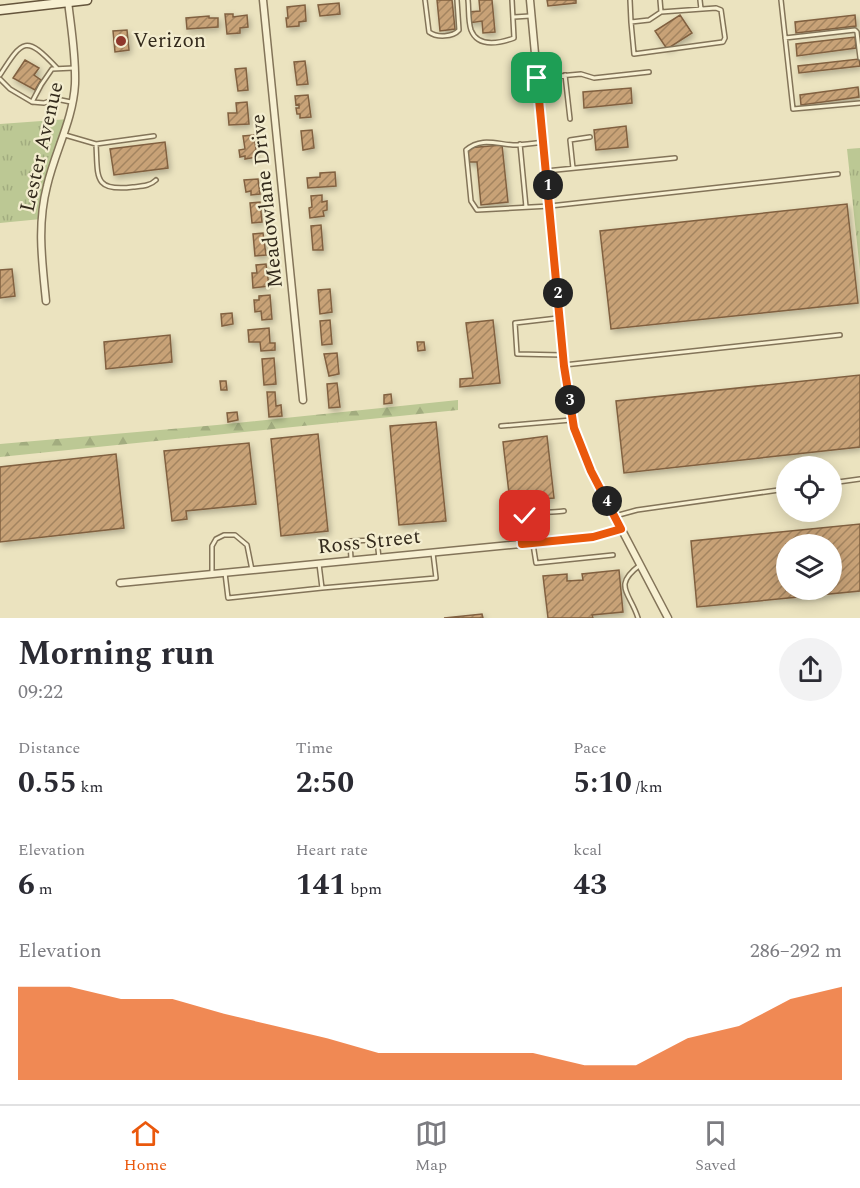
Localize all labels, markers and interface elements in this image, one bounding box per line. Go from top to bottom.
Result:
place label: Verizon [133,25,206,57]
marker: Verizon [114,34,128,48]
pin [511,52,562,103]
icon: arrive [520,61,553,94]
street label: Lester Avenue [11,79,73,215]
street label: Meadowlane Drive [242,112,292,290]
pin: 1 [533,170,563,200]
text: 1 [544,173,552,197]
pin: 2 [543,278,573,308]
text: 2 [554,281,562,305]
pin: 3 [555,385,585,415]
text: 3 [566,388,574,412]
map controls [776,456,842,600]
button: locate [776,456,842,522]
pin: 4 [592,486,622,516]
text: 4 [603,489,611,513]
pin [499,490,550,541]
icon: check [508,499,541,532]
street label: Ross Street [316,521,422,563]
button: layers [776,534,842,600]
text: Morning run [18,629,215,679]
button: share [779,638,842,701]
text: 09:22 [18,677,63,707]
text: Distance [18,736,80,760]
text: Time [296,736,333,760]
text: Pace [573,736,606,760]
text: 0.55 [18,760,77,806]
text: 2:50 [296,760,354,806]
text: 5:10 [573,760,632,806]
text: km [77,775,103,799]
text: /km [632,775,663,799]
text: Elevation [18,838,85,862]
text: Heart rate [296,838,368,862]
text: kcal [573,838,602,862]
text: 6 [18,862,35,908]
text: 141 [296,862,346,908]
text: 43 [573,862,607,908]
text: m [35,877,53,901]
text: bpm [346,877,382,901]
text: Elevation [18,936,102,966]
text: 286–292 m [750,936,842,966]
tab: Home [124,1117,167,1177]
tab: Map [415,1117,448,1177]
tab: Saved [695,1117,736,1177]

